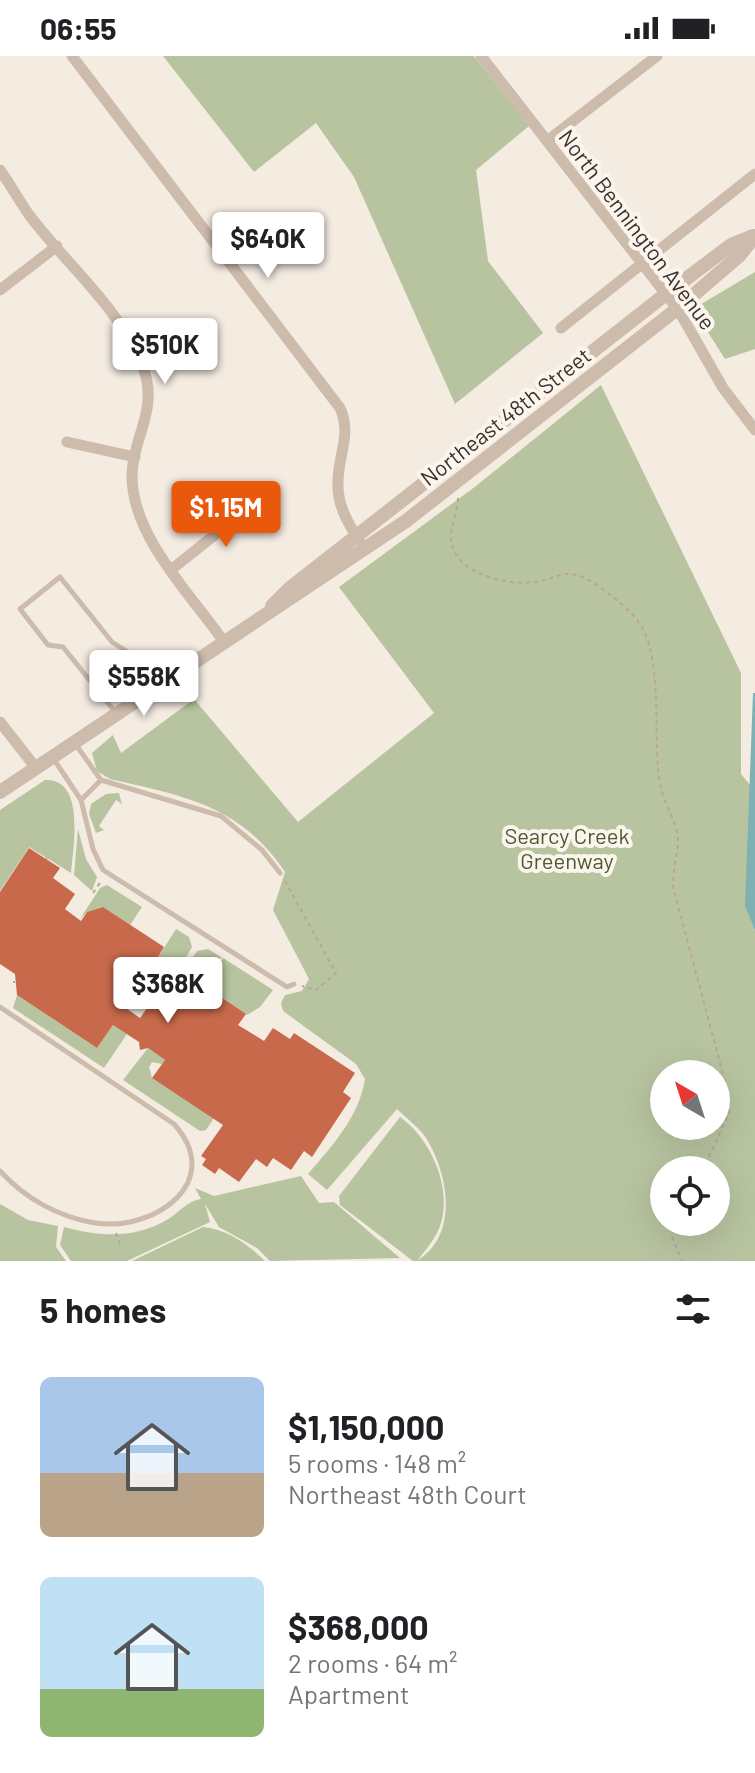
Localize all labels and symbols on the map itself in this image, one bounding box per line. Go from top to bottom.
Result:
street label: North Bennington Avenue [554,124,722,334]
pin: $640K [212,212,324,280]
pin: $510K [109,318,221,386]
street label: Northeast 48th Street [415,342,595,490]
pin: $1.15M [161,481,291,549]
pin: $558K [88,650,200,718]
park label: Searcy Creek Greenway [504,822,630,873]
pin: $368K [112,957,224,1025]
north arrow [650,1060,730,1140]

